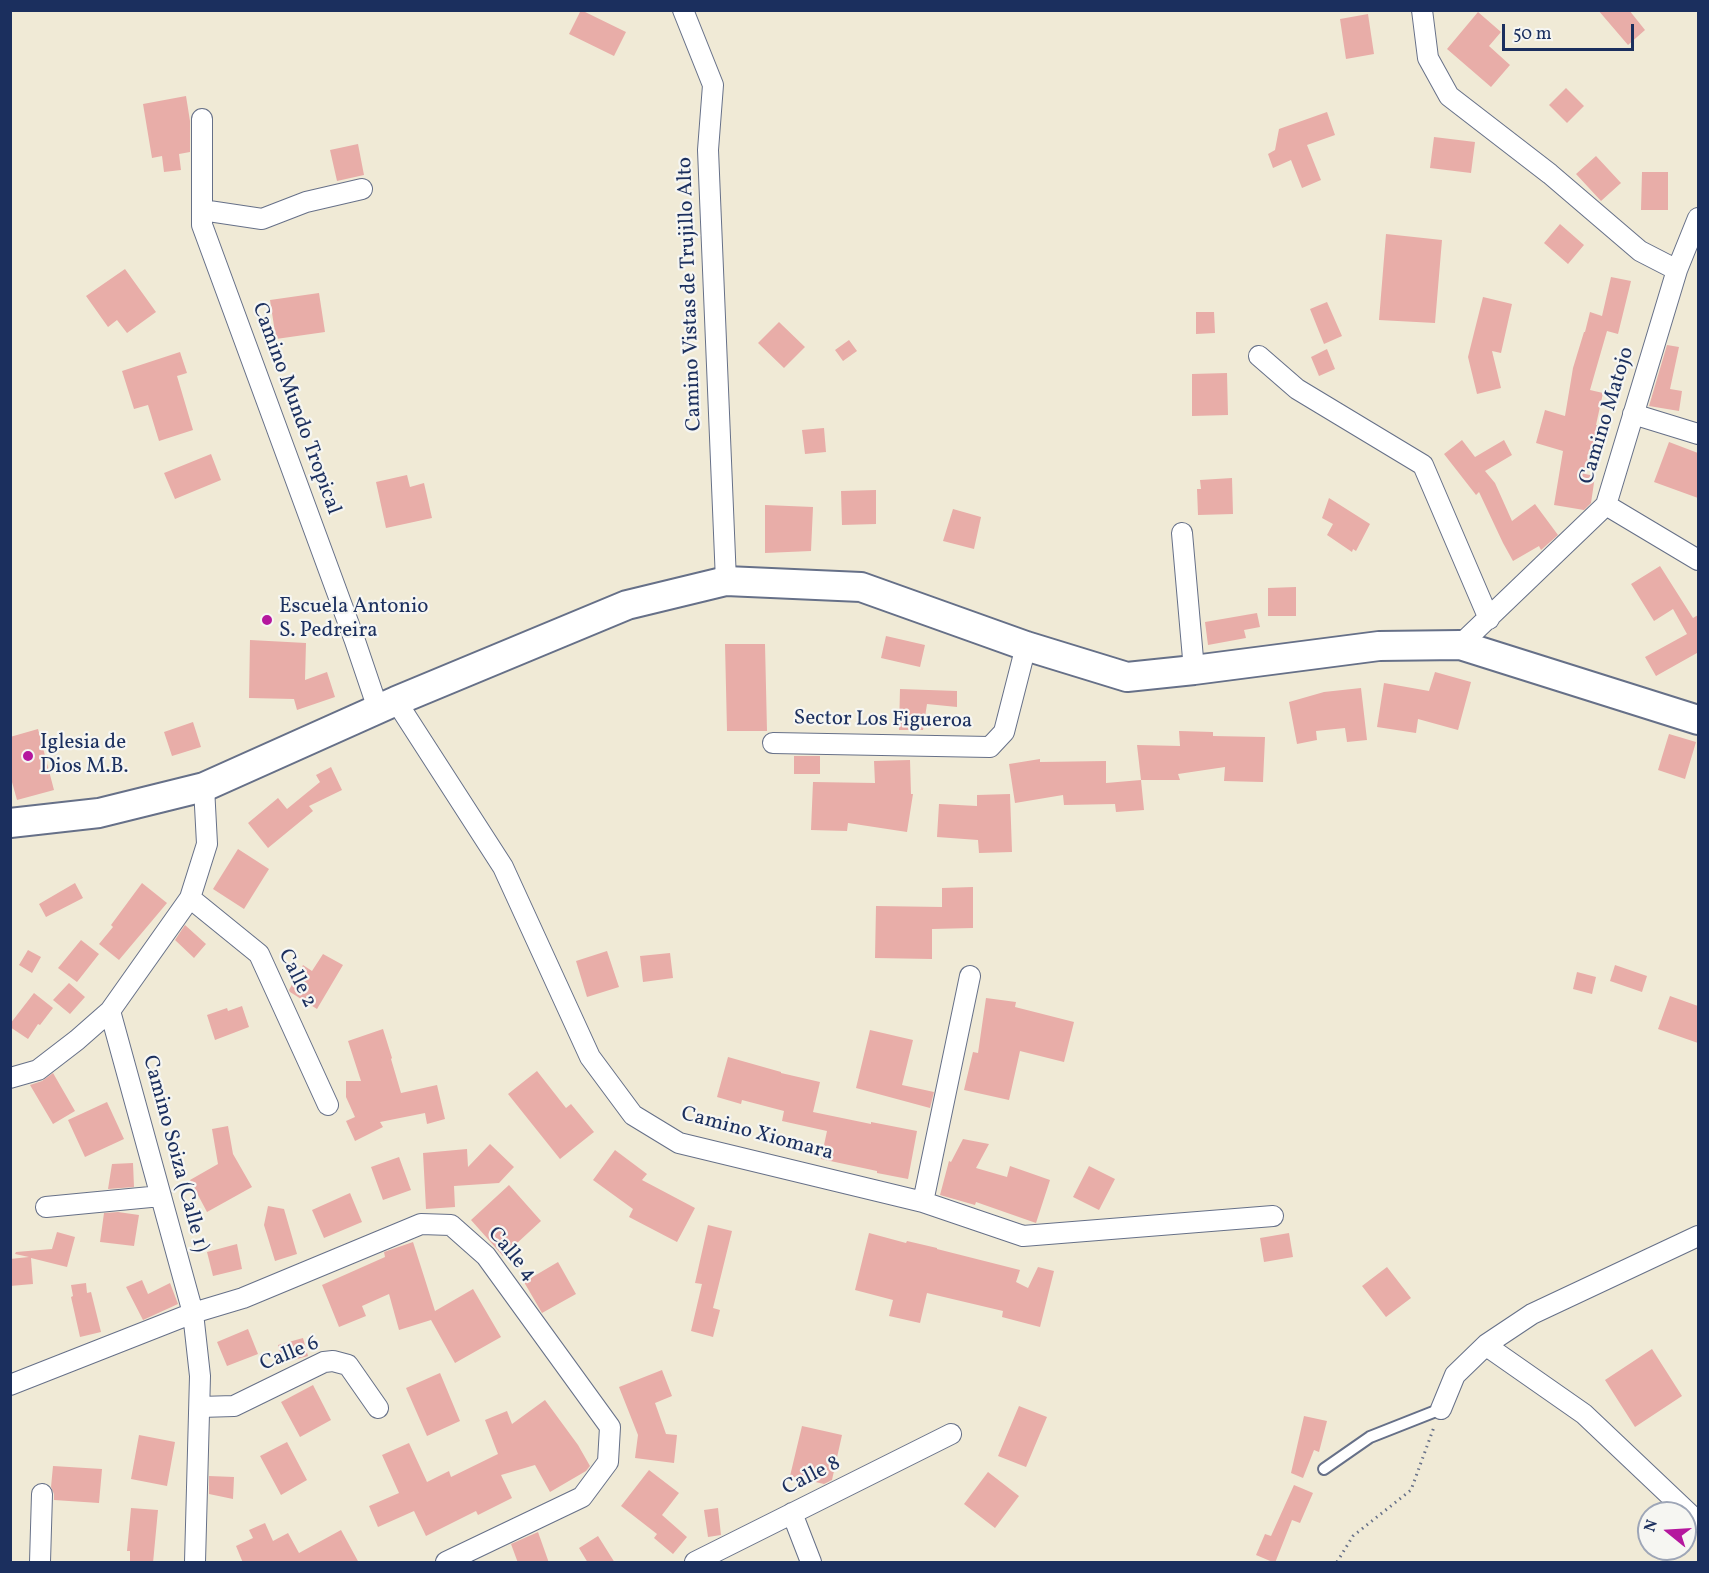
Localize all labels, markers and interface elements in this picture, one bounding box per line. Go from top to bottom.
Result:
scale bar [1505,12,1637,50]
text: 50 m [1513,22,1552,47]
street label: Camino Vistas de Trujillo Alto [674,156,708,432]
street label: Camino Mundo Tropical [245,300,345,518]
street label: Camino Matojo [1575,344,1641,488]
place label: Escuela Antonio S. Pedreira [279,595,428,645]
marker: Escuela Antonio S. Pedreira [260,613,274,627]
street label: Sector Los Figueroa [793,707,973,735]
place label: Iglesia de Dios M.B. [40,731,129,781]
marker: Iglesia de Dios M.B. [21,749,35,763]
street label: Calle 2 [271,946,321,1012]
street label: Camino Soiza (Calle 1) [136,1053,212,1255]
street label: Camino Xiomara [678,1103,836,1167]
street label: Calle 4 [481,1223,541,1287]
street label: Calle 6 [257,1332,323,1378]
street label: Calle 8 [779,1452,845,1502]
north arrow [1637,1501,1697,1561]
text: N [1640,1517,1664,1535]

